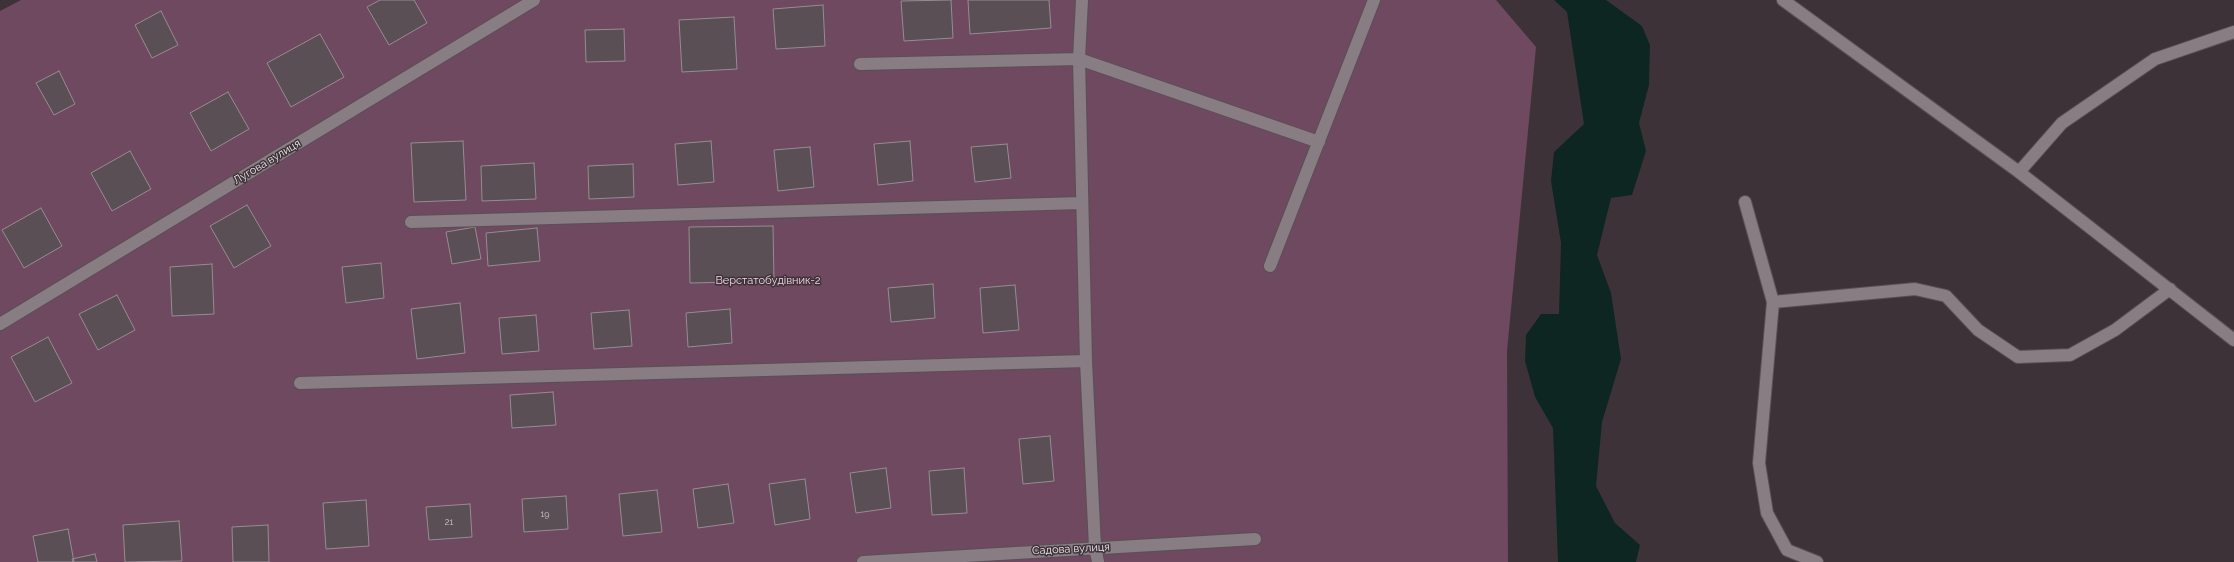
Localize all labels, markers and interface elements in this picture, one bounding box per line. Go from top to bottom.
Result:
street label: Лугова вулиця [231,137,303,187]
park label: Верстатобудівник-2 [715,274,821,288]
house number: 19 [540,509,550,519]
house number: 21 [445,517,453,527]
street label: Садова вулиця [1032,540,1110,558]

